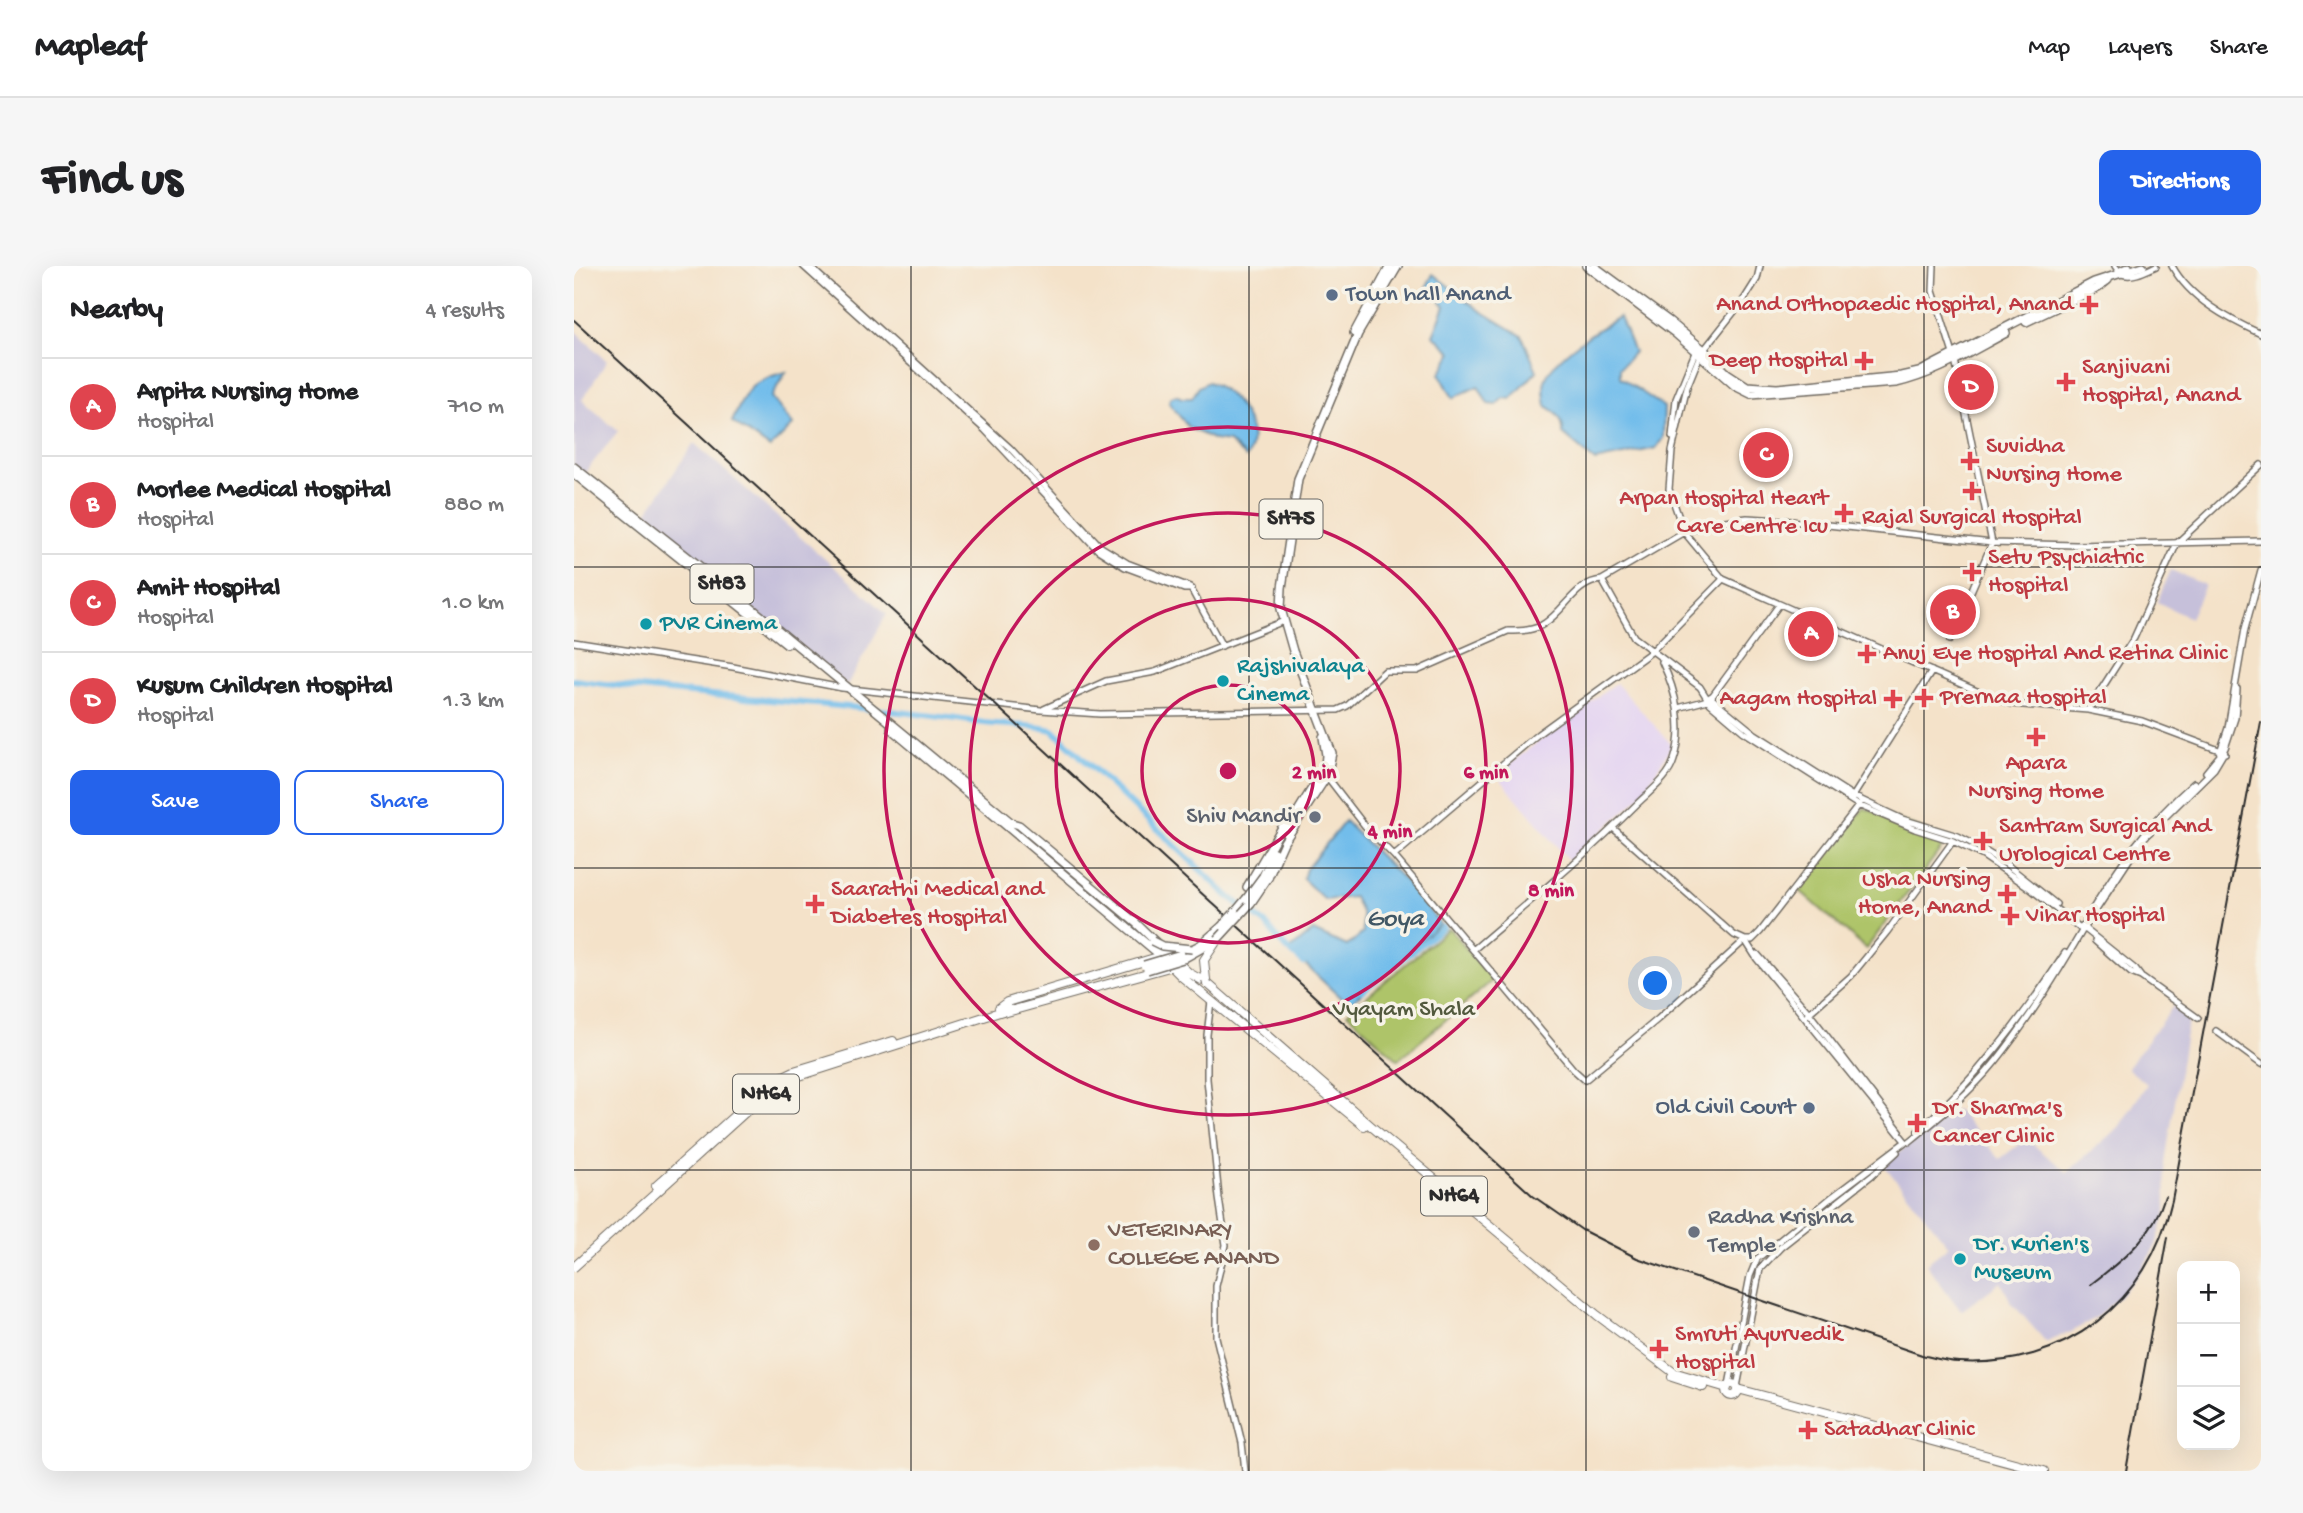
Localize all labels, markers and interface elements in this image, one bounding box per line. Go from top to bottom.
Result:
text: Mapleaf [35,29,145,67]
text: Map [2028,34,2070,63]
text: Layers [2108,34,2172,63]
text: Share [2210,34,2268,63]
button: Directions [2099,150,2261,215]
text: Find us [42,153,182,211]
place label: Town hall Anand [1344,281,1512,310]
marker: Town hall Anand [1324,287,1340,303]
place label: Anand Orthopaedic Hospital, Anand [1716,291,2075,320]
text: Nearby [70,294,163,329]
marker: Anand Orthopaedic Hospital, Anand [2079,295,2099,315]
text: 4 results [425,298,504,325]
place label: Deep Hospital [1708,347,1848,376]
marker: Deep Hospital [1854,351,1874,371]
place label: Sanjivani Hospital, Anand [2082,354,2242,411]
pin: D [1948,361,1994,413]
marker: Sanjivani Hospital, Anand [2056,372,2076,392]
text: Arpita Nursing Home [137,378,358,409]
text: A [86,394,100,421]
text: 710 m [448,394,504,421]
text: Hospital [137,409,214,436]
pin: C [1743,429,1789,481]
place label: Suvidha Nursing Home [1986,433,2122,490]
marker: Suvidha Nursing Home [1960,451,1980,471]
text: Morlee Medical Hospital [137,476,391,507]
marker: Rajal Surgical Hospital [1962,481,1982,501]
place label: Arpan Hospital Heart Care Centre Icu [1619,485,1830,542]
text: B [87,492,99,519]
text: 880 m [444,492,504,519]
road number: SH75 [1260,500,1322,538]
marker: Arpan Hospital Heart Care Centre Icu [1834,503,1854,523]
place label: Rajal Surgical Hospital [1862,504,2082,533]
text: Hospital [137,507,214,534]
place label: Setu Psychiatric Hospital [1988,544,2144,601]
marker: Setu Psychiatric Hospital [1962,562,1982,582]
road number: SH83 [690,564,754,604]
text: Amit Hospital [137,574,280,605]
pin: B [1930,586,1976,638]
text: C [87,590,99,617]
text: 1.0 km [442,590,504,617]
text: Hospital [137,605,214,632]
pin: A [1788,608,1834,660]
place label: PVR Cinema [659,610,778,639]
marker: PVR Cinema [638,616,654,632]
place label: Anuj Eye Hospital And Retina Clinic [1883,640,2228,669]
marker: Anuj Eye Hospital And Retina Clinic [1857,644,1877,664]
place label: Rajshivalaya Cinema [1237,653,1365,710]
text: Kusum Children Hospital [137,672,393,703]
marker: Rajshivalaya Cinema [1215,673,1231,689]
place label: Prernaa Hospital [1939,684,2107,713]
place label: Aagam Hospital [1719,685,1877,714]
text: D [86,688,101,715]
text: 1.3 km [444,688,504,715]
marker: Prernaa Hospital [1914,688,1934,708]
marker: Aagam Hospital [1883,689,1903,709]
text: Hospital [137,703,214,730]
marker: Apara Nursing Home [2026,727,2046,747]
place label: Apara Nursing Home [1968,750,2105,807]
centre of rings [1216,759,1240,783]
text: 2 min [1292,762,1337,787]
text: 6 min [1463,762,1510,787]
button: Save [70,770,280,835]
button: Share [294,770,504,835]
place label: Shiv Mandir [1186,803,1303,832]
marker: Shiv Mandir [1307,809,1323,825]
place label: Santram Surgical And Urological Centre [1999,813,2213,870]
text: 4 min [1367,821,1413,846]
marker: Santram Surgical And Urological Centre [1973,831,1993,851]
place label: Usha Nursing Home, Anand [1858,866,1993,923]
place label: Saarathi Medical and Diabetes Hospital [829,876,1046,933]
text: 8 min [1528,880,1575,905]
marker: Usha Nursing Home, Anand [1997,884,2017,904]
marker: Saarathi Medical and Diabetes Hospital [805,894,825,914]
place label: Vihar Hospital [2025,902,2165,931]
water label: Goya [1366,905,1425,936]
marker: Vihar Hospital [2000,906,2020,926]
your location [1638,966,1672,1000]
park label: Vyayam Shala [1332,996,1476,1025]
road number: NH64 [733,1074,799,1114]
place label: Old Civil Court [1656,1094,1797,1123]
place label: Dr. Sharma's Cancer Clinic [1931,1095,2063,1152]
marker: Old Civil Court [1801,1100,1817,1116]
marker: Dr. Sharma's Cancer Clinic [1907,1113,1927,1133]
road number: NH64 [1421,1177,1487,1216]
place label: Radha Krishna Temple [1706,1204,1854,1261]
place label: VETERINARY COLLEGE ANAND [1107,1217,1279,1274]
marker: Radha Krishna Temple [1686,1224,1702,1240]
place label: Dr. Kurien's Museum [1972,1231,2089,1288]
marker: VETERINARY COLLEGE ANAND [1086,1237,1102,1253]
marker: Dr. Kurien's Museum [1952,1251,1968,1267]
map controls [2177,1261,2240,1450]
button: + [2177,1261,2240,1324]
place label: Smruti Ayurvedik Hospital [1675,1321,1845,1378]
button: − [2177,1324,2240,1387]
marker: Smruti Ayurvedik Hospital [1649,1339,1669,1359]
button: layers [2177,1387,2240,1450]
place label: Satadhar Clinic [1824,1416,1975,1445]
marker: Satadhar Clinic [1798,1420,1818,1440]

